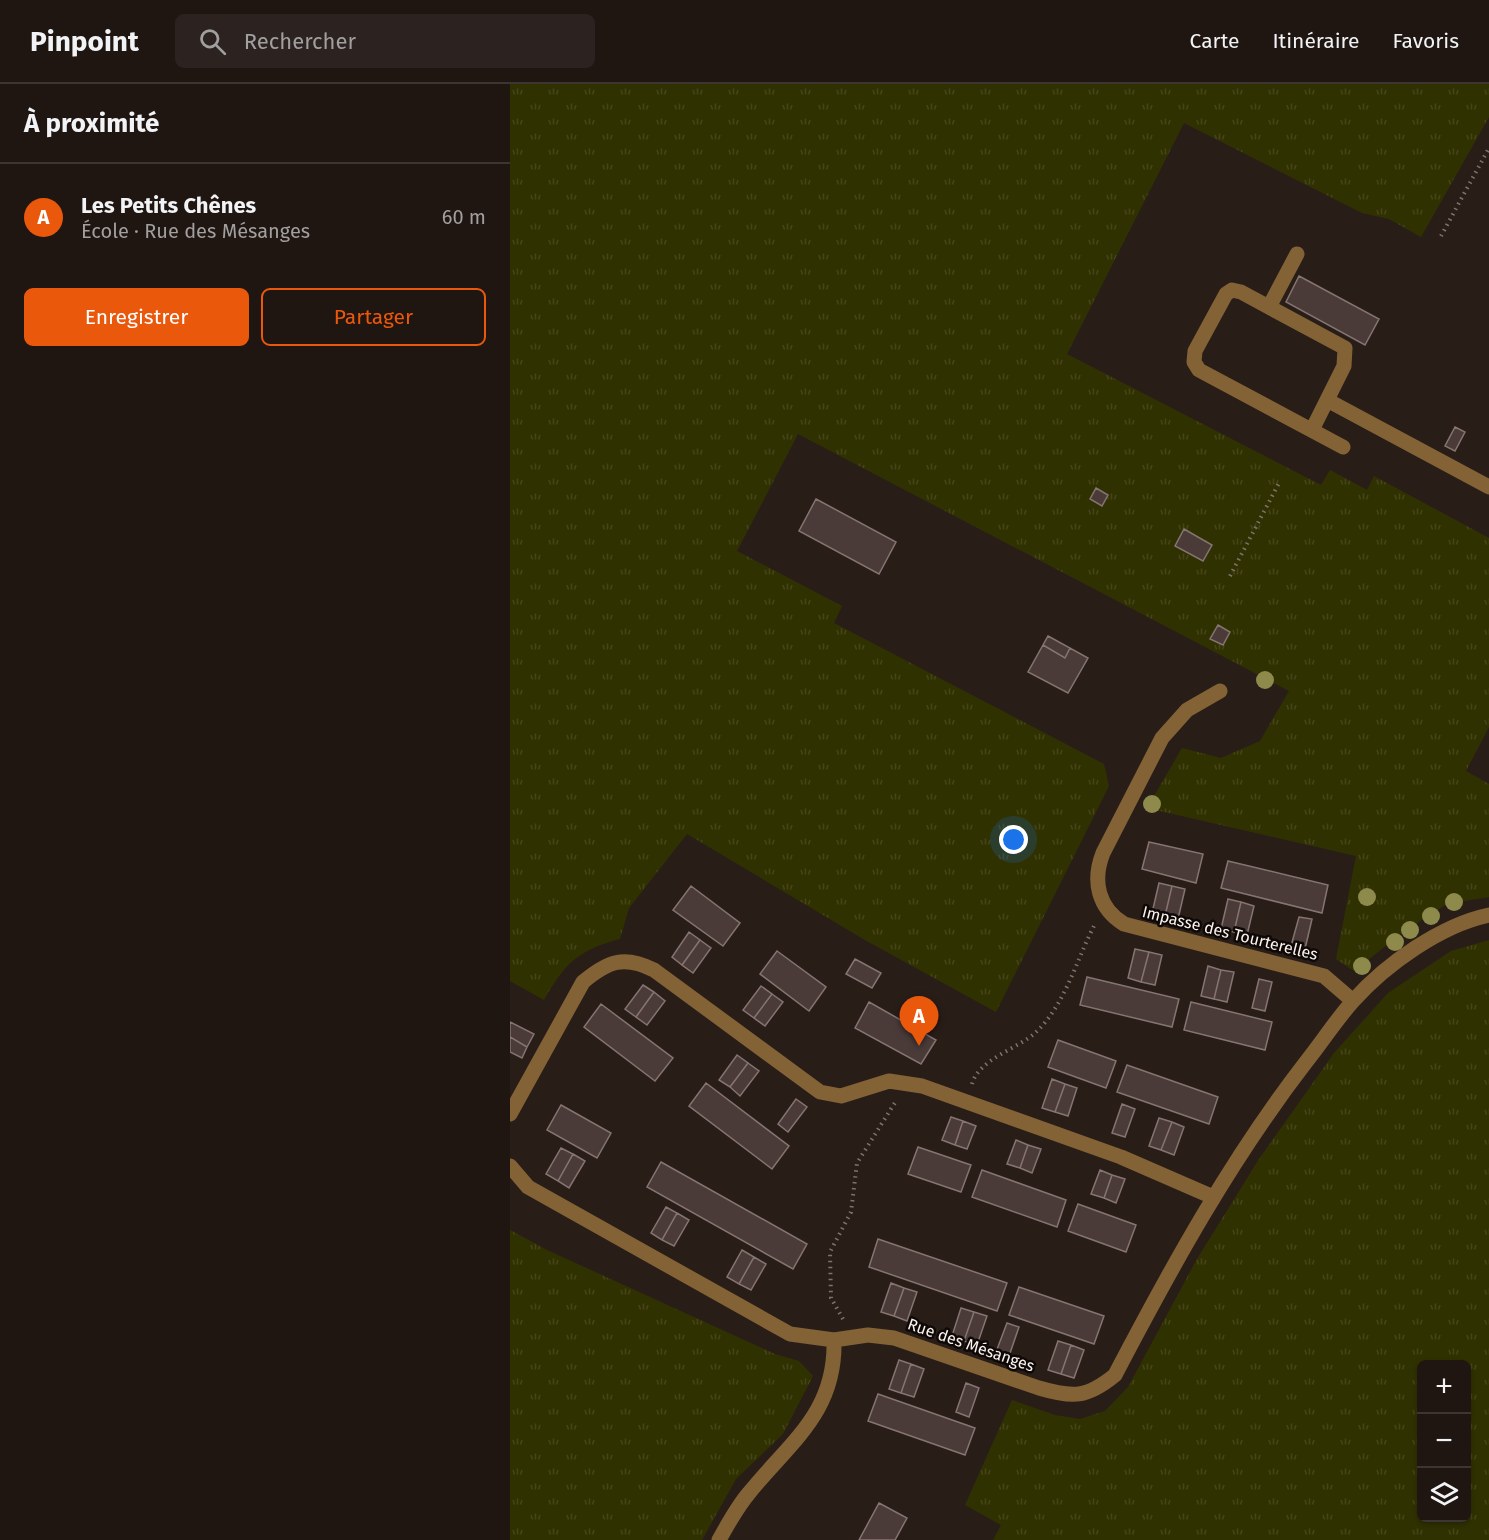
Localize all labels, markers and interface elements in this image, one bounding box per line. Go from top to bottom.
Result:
search box [175,14,595,68]
text: Pinpoint [30,25,139,58]
icon: search [196,25,229,58]
text: Rechercher [244,28,356,55]
text: Carte [1190,28,1239,54]
text: Itinéraire [1272,28,1359,54]
text: Favoris [1392,28,1459,54]
text: À proximité [24,108,159,139]
text: Les Petits Chênes [81,192,256,219]
text: A [38,205,49,229]
text: 60 m [442,205,486,229]
text: École · Rue des Mésanges [81,219,310,243]
button: Enregistrer [24,288,249,346]
button: Partager [261,288,486,346]
your location [999,825,1028,854]
street label: Impasse des Tourterelles [1140,902,1320,964]
pin: A [900,996,938,1046]
street label: Rue des Mésanges [905,1314,1037,1376]
map controls [1417,1360,1471,1522]
button: + [1417,1360,1471,1414]
button: − [1417,1414,1471,1468]
button: layers [1417,1468,1471,1522]

